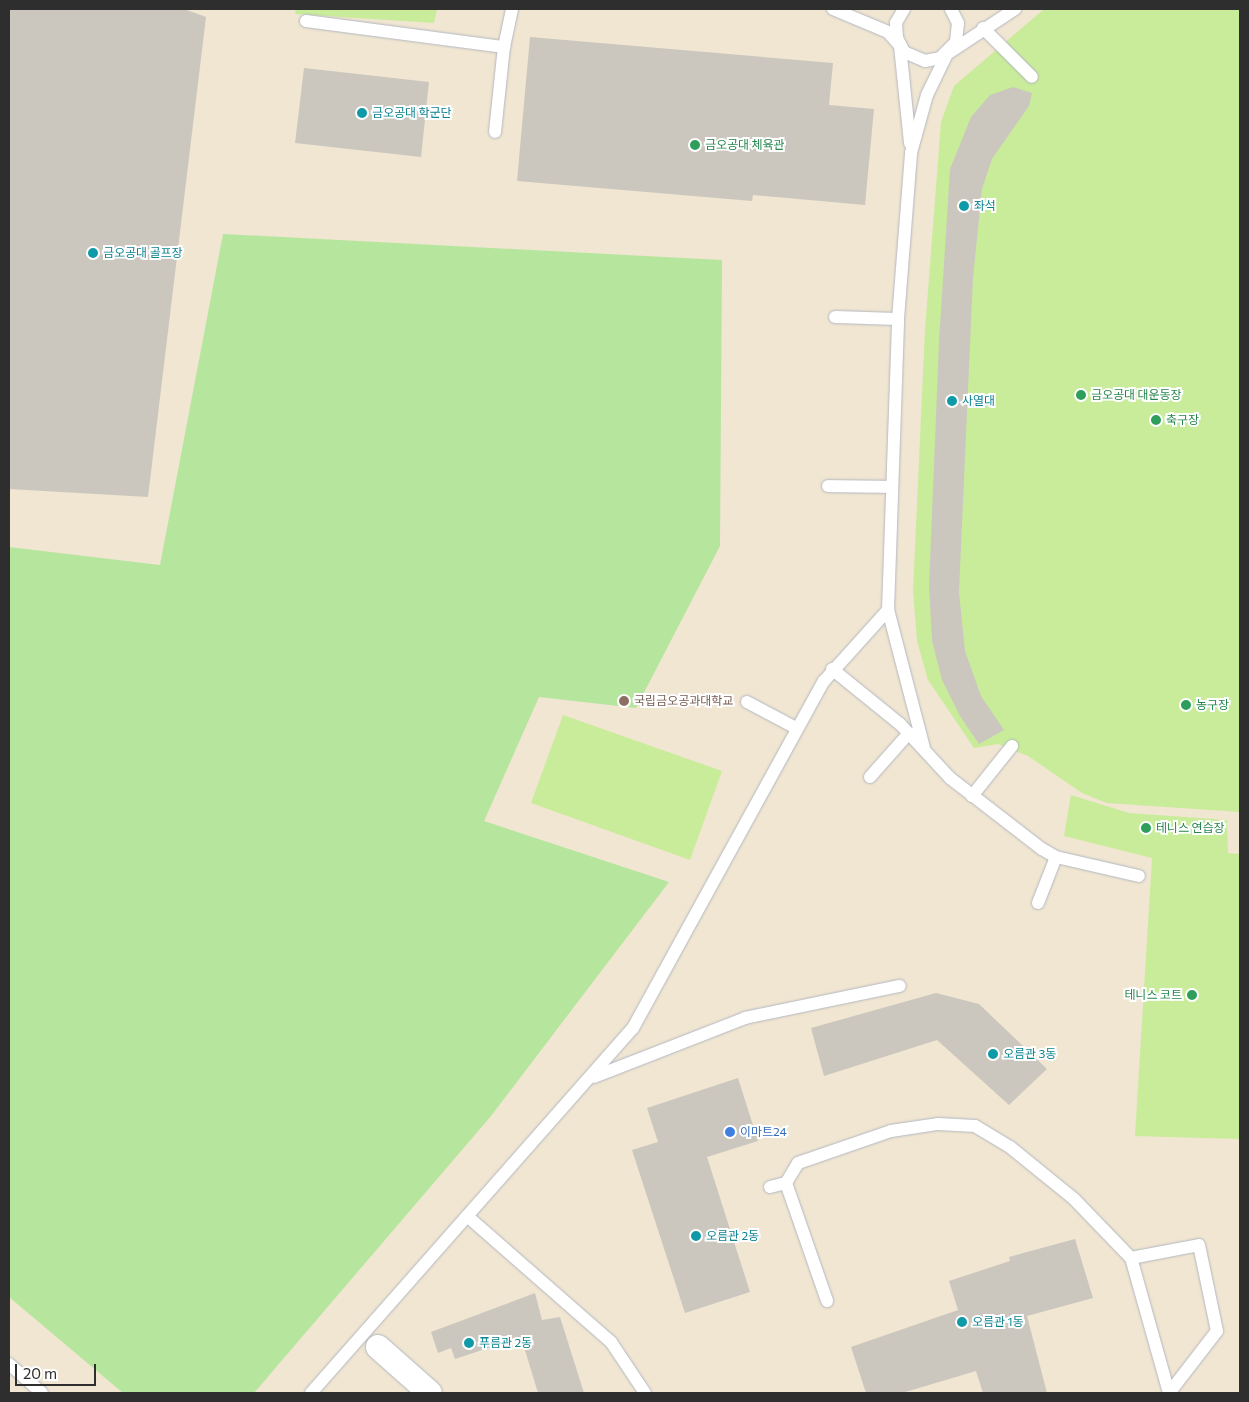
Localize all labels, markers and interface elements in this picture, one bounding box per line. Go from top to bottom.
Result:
place label: 금오공대 학군단 [372,106,452,120]
marker: 금오공대 학군단 [356,107,368,119]
place label: 금오공대 체육관 [705,138,785,152]
marker: 금오공대 체육관 [689,139,701,151]
place label: 좌석 [974,199,996,213]
marker: 좌석 [958,200,970,212]
place label: 금오공대 골프장 [103,246,183,260]
marker: 금오공대 골프장 [87,247,99,259]
place label: 금오공대 대운동장 [1091,388,1182,402]
marker: 금오공대 대운동장 [1075,389,1087,401]
place label: 사열대 [962,394,995,408]
marker: 사열대 [946,395,958,407]
place label: 축구장 [1166,413,1199,427]
marker: 축구장 [1150,414,1162,426]
place label: 국립금오공과대학교 [634,694,733,708]
marker: 국립금오공과대학교 [618,695,630,707]
place label: 농구장 [1196,698,1229,712]
marker: 농구장 [1180,699,1192,711]
place label: 테니스 연습장 [1156,821,1225,835]
marker: 테니스 연습장 [1140,822,1152,834]
place label: 테니스 코트 [1125,988,1182,1002]
marker: 테니스 코트 [1186,989,1198,1001]
place label: 오름관 3동 [1003,1047,1056,1061]
marker: 오름관 3동 [987,1048,999,1060]
place label: 이마트24 [740,1125,787,1139]
marker: 이마트24 [724,1126,736,1138]
place label: 오름관 2동 [706,1229,759,1243]
marker: 오름관 2동 [690,1230,702,1242]
place label: 오름관 1동 [972,1315,1024,1329]
marker: 오름관 1동 [956,1316,968,1328]
place label: 푸름관 2동 [479,1336,532,1350]
marker: 푸름관 2동 [463,1337,475,1349]
scale bar [18,1354,99,1386]
text: 20 m [23,1364,57,1382]

